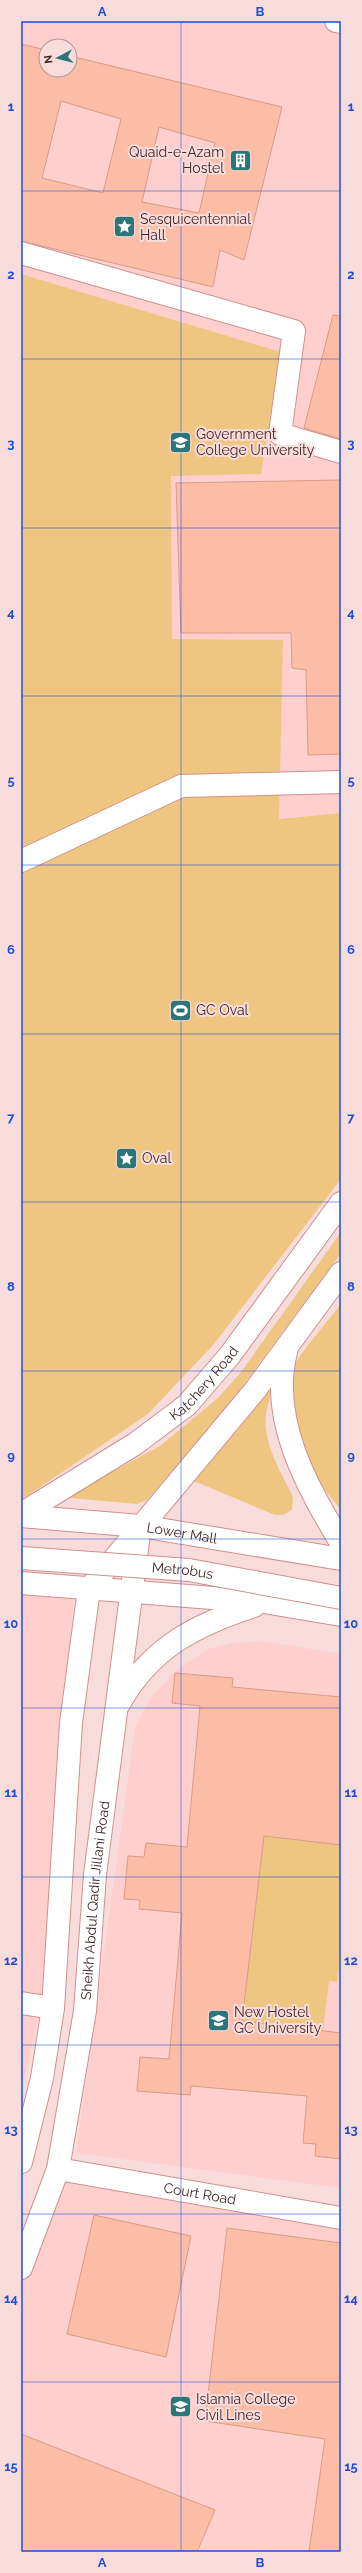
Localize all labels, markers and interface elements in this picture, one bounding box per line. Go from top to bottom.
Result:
text: A [98,4,107,19]
text: B [256,4,265,19]
north arrow [38,38,78,78]
text: N [42,54,56,64]
text: 1 [8,99,15,114]
text: 1 [348,99,355,114]
place label: Quaid-e-Azam Hostel [129,144,224,176]
building icon: Quaid-e-Azam Hostel [227,147,253,173]
place label: Sesquicentennial Hall [140,211,251,243]
place icon: Sesquicentennial Hall [112,214,138,240]
text: 2 [7,267,15,282]
text: 2 [347,267,355,282]
place label: Government College University [196,426,315,458]
school or university icon: Government College University [168,429,194,455]
text: 3 [7,436,15,451]
text: 3 [347,436,355,451]
text: 4 [7,605,15,620]
text: 4 [347,605,355,620]
text: 5 [7,773,15,788]
text: 5 [347,773,355,788]
text: 6 [7,942,15,957]
text: 6 [347,942,355,957]
sports icon: GC Oval [168,997,194,1023]
place label: GC Oval [196,1002,249,1018]
text: 7 [7,1110,15,1125]
text: 7 [347,1110,355,1125]
place icon: Oval [114,1145,140,1171]
place label: Oval [142,1150,171,1166]
text: 8 [7,1279,15,1294]
text: 8 [347,1279,355,1294]
street label: Katchery Road [166,1343,242,1423]
text: 9 [7,1448,15,1463]
text: 9 [347,1448,355,1463]
street label: Lower Mall [146,1519,219,1547]
street label: Metrobus [151,1559,215,1582]
text: 10 [4,1616,18,1631]
text: 10 [344,1616,358,1631]
text: 11 [5,1785,18,1800]
text: 11 [345,1785,358,1800]
street label: Sheikh Abdul Qadir Jillani Road [78,1800,112,2001]
text: 12 [4,1953,18,1968]
text: 12 [344,1953,358,1968]
place label: New Hostel GC University [234,2004,322,2036]
school or university icon: New Hostel GC University [205,2007,231,2033]
text: 13 [4,2122,18,2137]
text: 13 [344,2122,358,2137]
street label: Court Road [163,2179,237,2208]
text: 14 [4,2291,18,2306]
text: 14 [344,2291,358,2306]
place label: Islamia College Civil Lines [196,2391,295,2423]
school or university icon: Islamia College Civil Lines [168,2394,194,2420]
text: 15 [4,2459,18,2474]
text: 15 [344,2459,358,2474]
text: A [98,2555,107,2570]
text: B [256,2555,265,2570]

